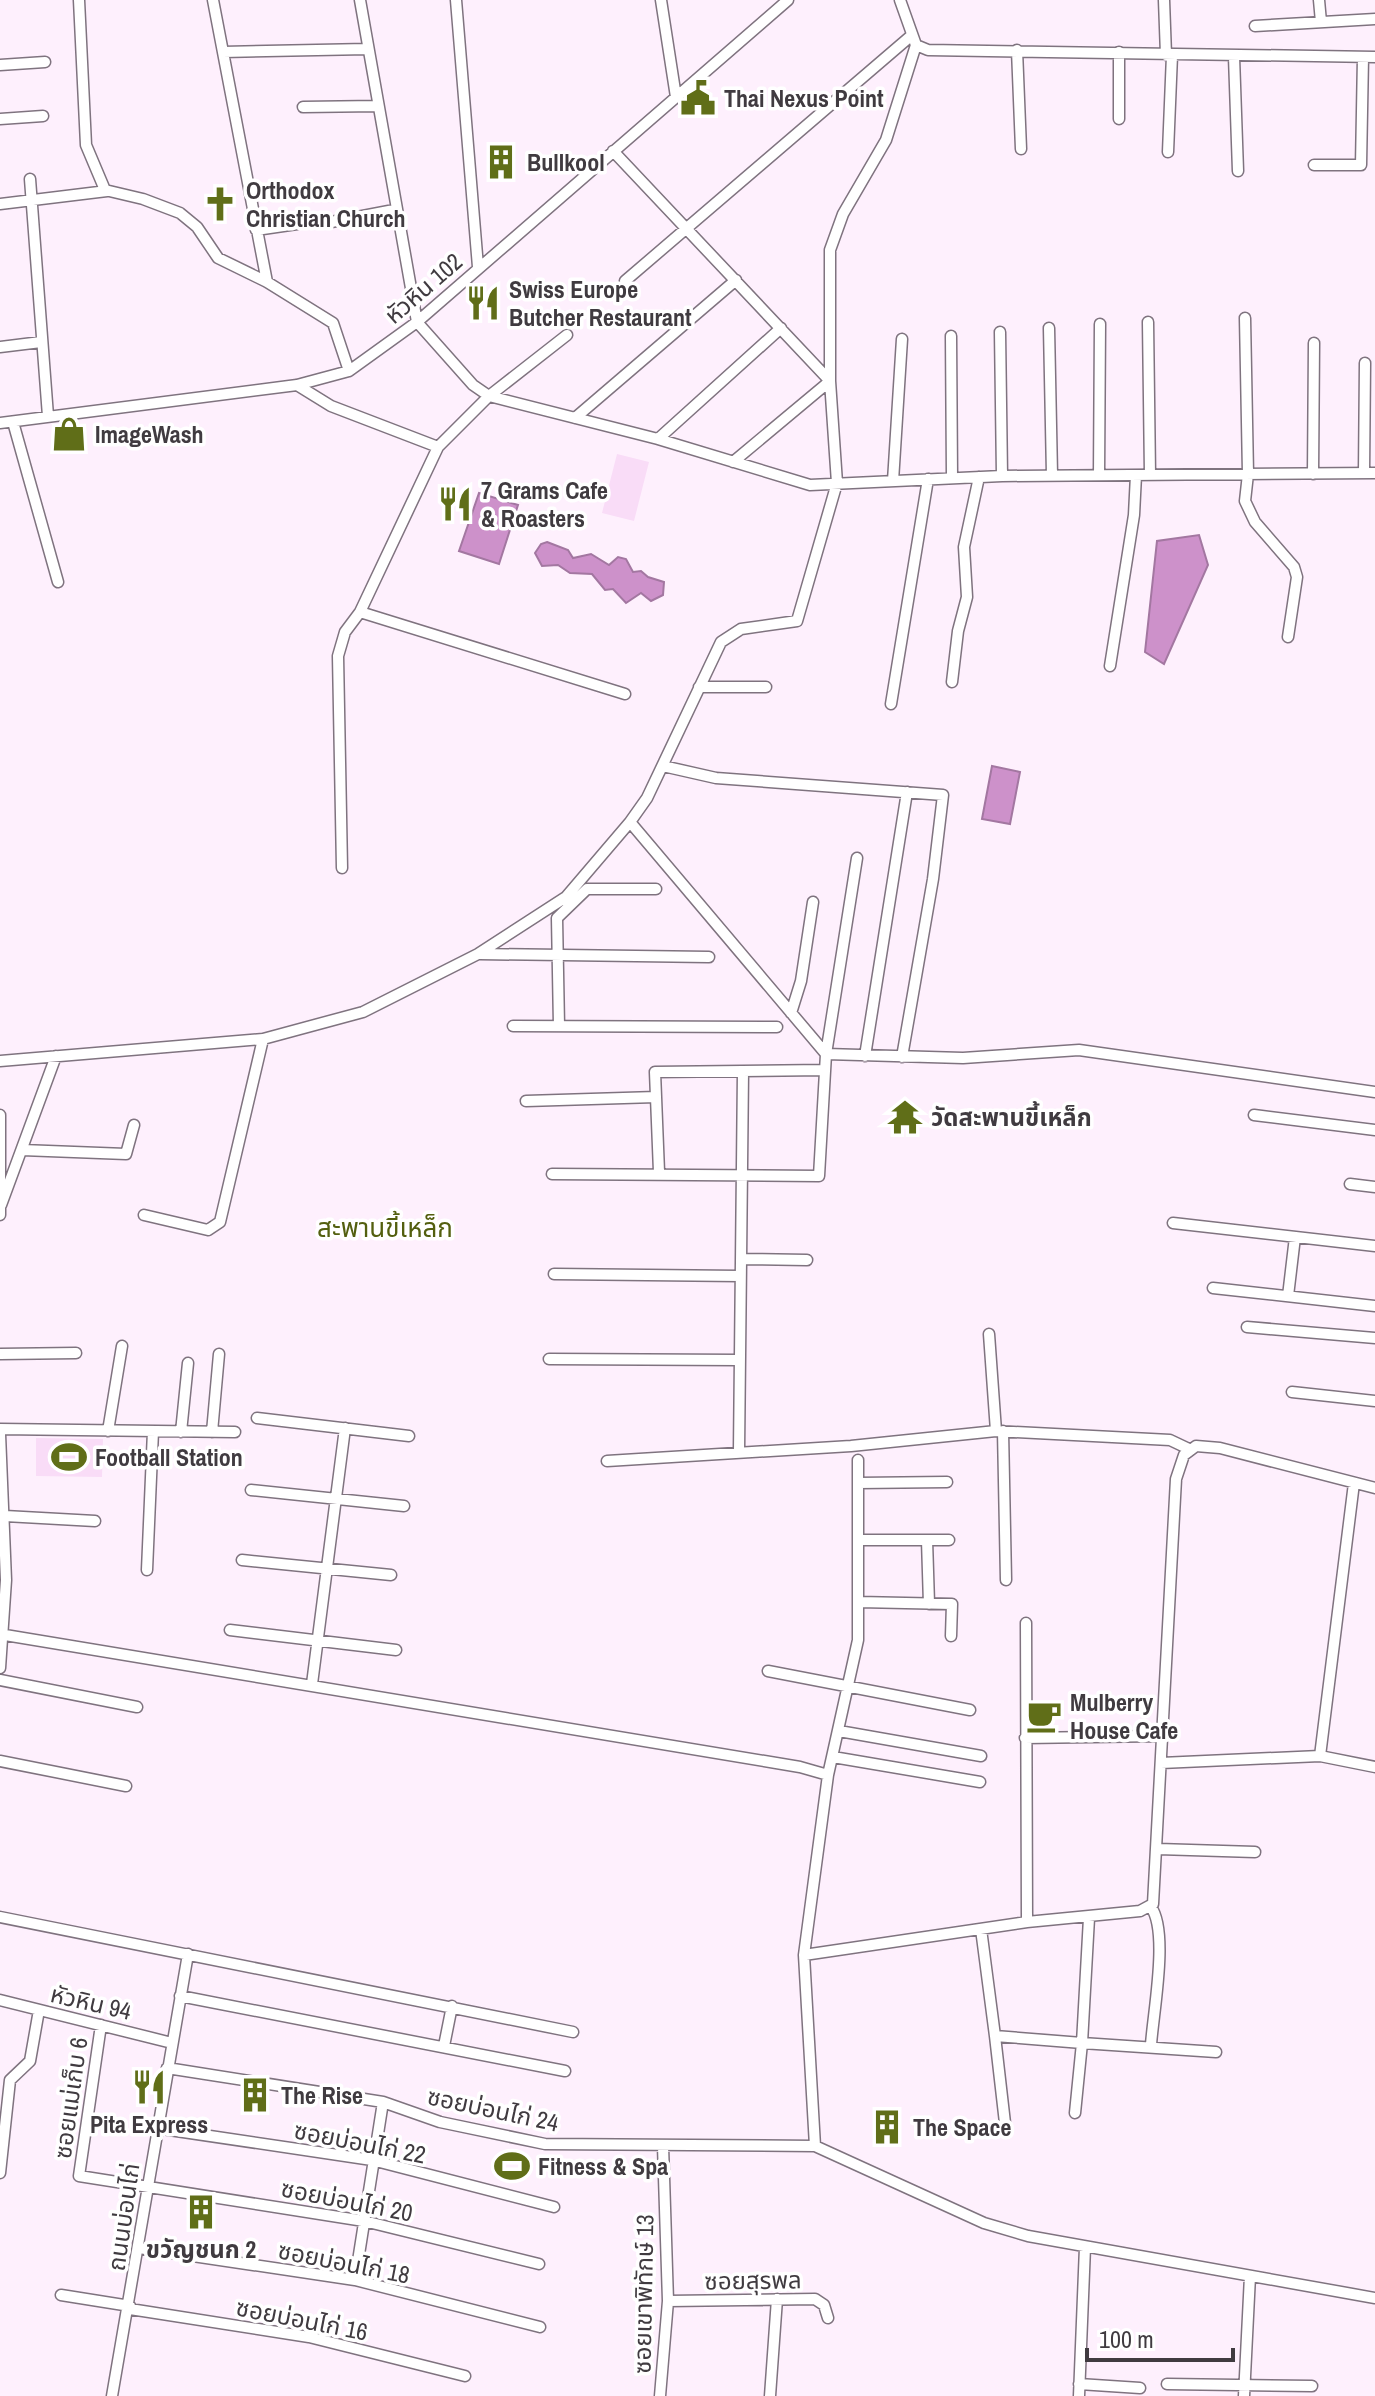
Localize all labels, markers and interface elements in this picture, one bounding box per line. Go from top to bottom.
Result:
public building icon: Thai Nexus Point [679,79,717,117]
place label: Thai Nexus Point [724,82,884,114]
building icon: Bullkool [482,143,520,181]
place label: Bullkool [527,146,605,178]
place label: Orthodox Christian Church [246,174,406,234]
church icon: Orthodox Christian Church [201,185,239,223]
street label: หัวหิน 102 [377,245,469,331]
place label: Swiss Europe Butcher Restaurant [509,273,692,333]
restaurant icon: Swiss Europe Butcher Restaurant [464,284,502,322]
shop icon: ImageWash [50,415,88,453]
place label: ImageWash [95,418,204,450]
place label: 7 Grams Cafe & Roasters [481,474,608,534]
restaurant icon: 7 Grams Cafe & Roasters [436,485,474,523]
temple icon: วัดสะพานขี้เหล็ก [886,1098,924,1136]
place label: วัดสะพานขี้เหล็ก [931,1101,1092,1133]
district label: สะพานขี้เหล็ก [317,1210,453,1245]
sports icon: Football Station [50,1438,88,1476]
place label: Football Station [95,1441,243,1473]
place label: Mulberry House Cafe [1070,1686,1178,1746]
cafe icon: Mulberry House Cafe [1025,1697,1063,1735]
street label: หัวหิน 94 [47,1977,135,2027]
street label: ซอยแม่เก็บ 6 [46,2035,94,2161]
restaurant icon: Pita Express [130,2068,168,2106]
building icon: The Rise [236,2076,274,2114]
place label: The Rise [281,2079,363,2111]
street label: ซอยบ่อนไก่ 24 [424,2079,562,2139]
place label: Pita Express [90,2108,208,2140]
building icon: The Space [868,2108,906,2146]
place label: The Space [913,2111,1012,2143]
street label: ซอยบ่อนไก่ 22 [291,2114,429,2170]
sports icon: Fitness & Spa [493,2147,531,2185]
place label: Fitness & Spa [538,2150,668,2182]
street label: ถนนบ่อนไก่ [100,2161,146,2273]
street label: ซอยบ่อนไก่ 20 [278,2172,416,2228]
building icon: ขวัญชนก 2 [182,2193,220,2231]
street label: ซอยเขาพิทักษ์ 13 [626,2214,660,2374]
place label: ขวัญชนก 2 [146,2233,256,2265]
street label: ซอยบ่อนไก่ 18 [275,2234,413,2290]
street label: ซอยสุรพล [704,2263,802,2297]
street label: ซอยบ่อนไก่ 16 [233,2291,371,2347]
scale bar [1087,2312,1233,2362]
text: 100 m [1099,2323,1154,2355]

